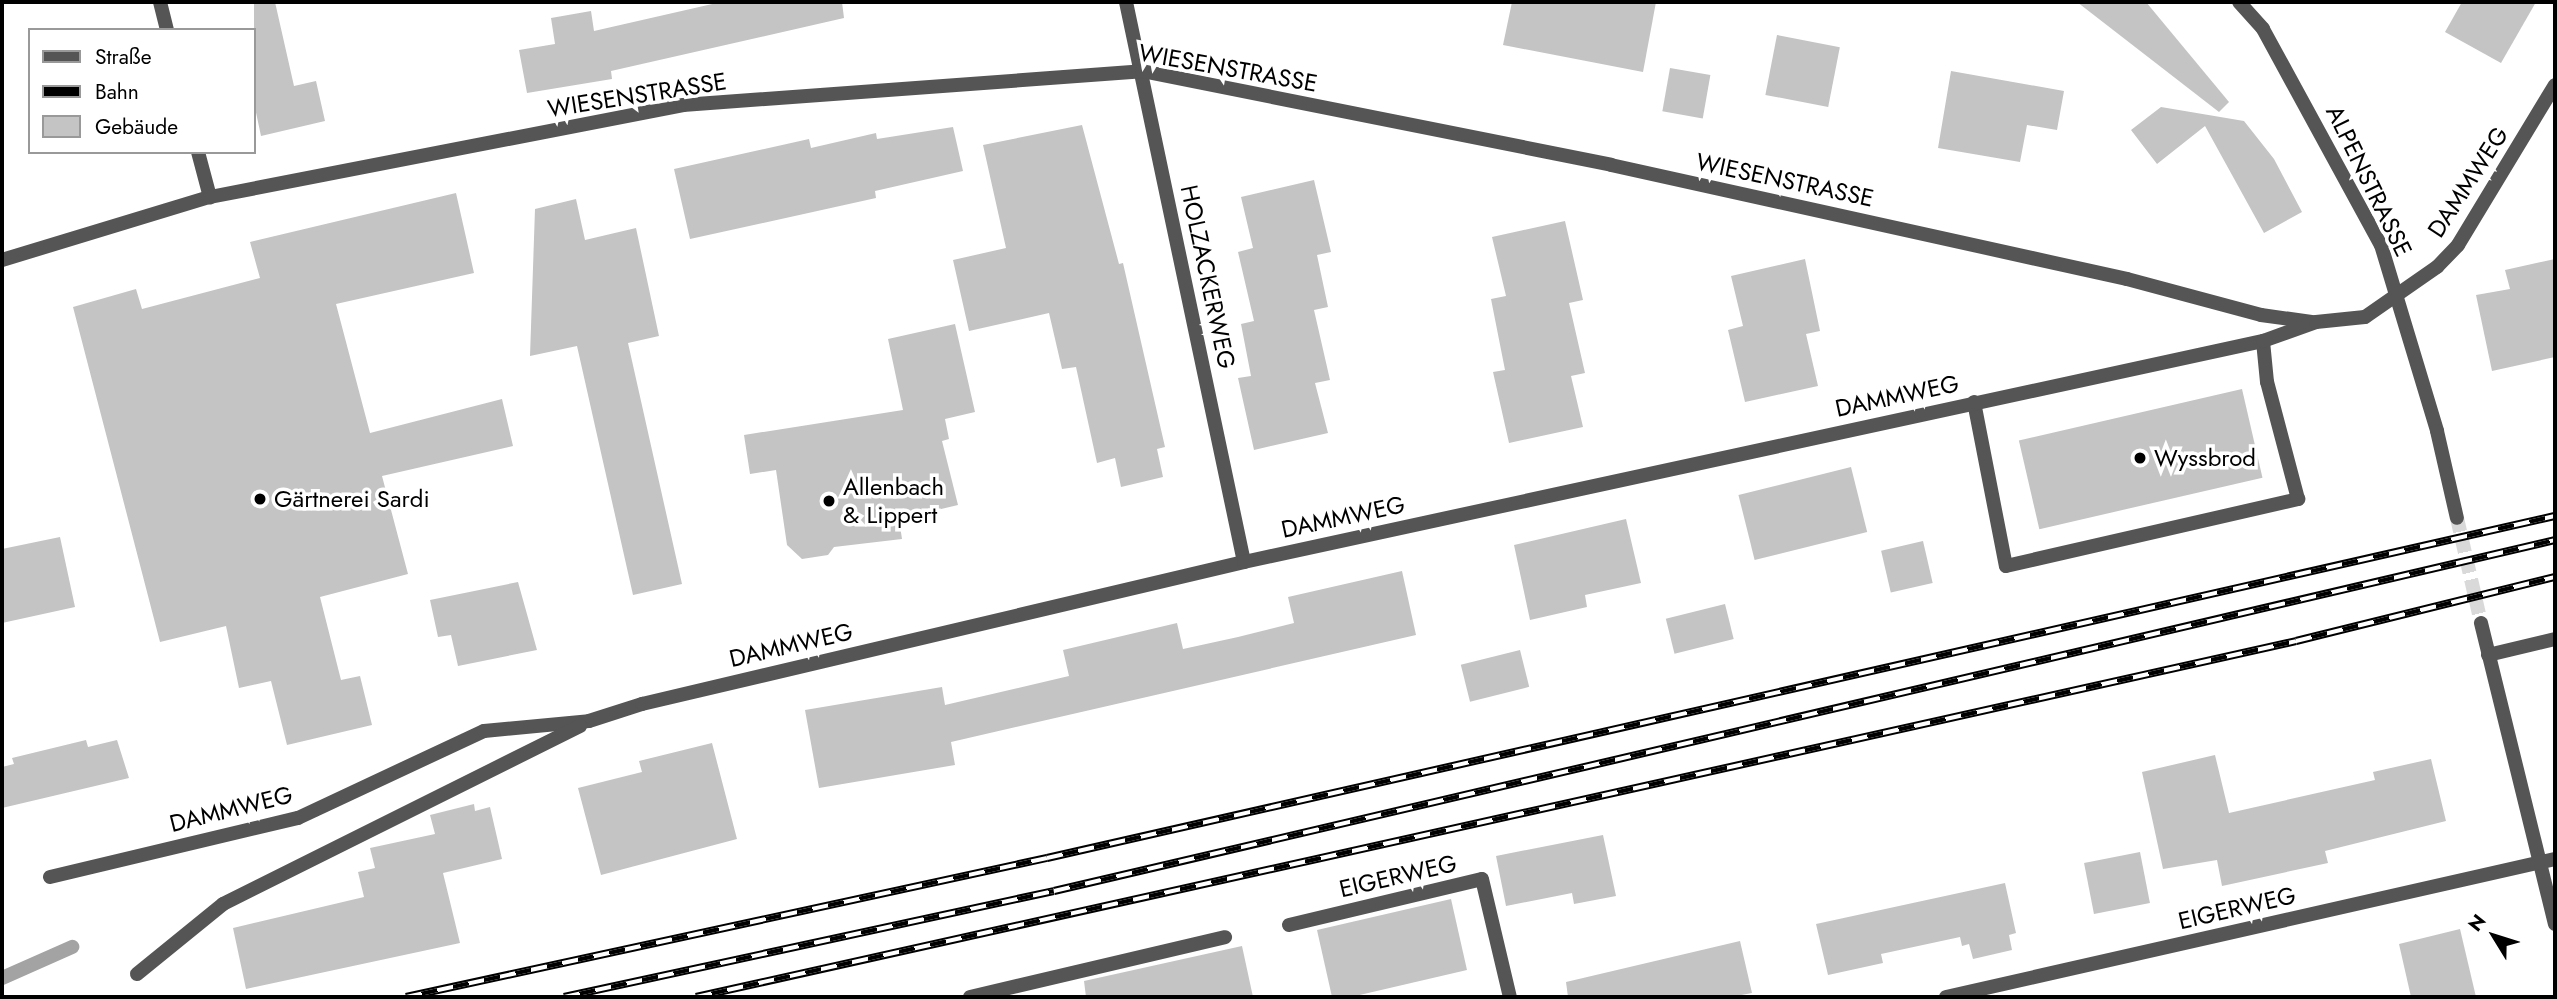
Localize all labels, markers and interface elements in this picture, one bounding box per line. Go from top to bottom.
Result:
legend [28,28,256,154]
street label: WIESENSTRASSE [1136,38,1320,98]
text: Straße [95,42,152,72]
street label: WIESENSTRASSE [545,67,729,123]
text: Bahn [95,77,139,107]
street label: ALPENSTRASSE [2320,101,2418,261]
text: Gebäude [95,112,178,142]
street label: DAMMWEG [2422,121,2514,243]
street label: WIESENSTRASSE [1694,147,1876,213]
street label: HOLZACKERWEG [1174,182,1242,372]
street label: DAMMWEG [1832,369,1962,423]
place label: Wyssbrod [2154,444,2256,472]
marker: Wyssbrod [2132,450,2148,466]
place label: Allenbach & Lippert [843,473,944,529]
place label: Gärtnerei Sardi [274,485,430,513]
street label: DAMMWEG [1278,490,1408,544]
marker: Gärtnerei Sardi [252,491,268,507]
marker: Allenbach & Lippert [821,493,837,509]
street label: DAMMWEG [726,617,856,673]
street label: DAMMWEG [166,780,296,838]
street label: EIGERWEG [1336,848,1460,904]
street label: EIGERWEG [2175,880,2299,936]
north arrow [2459,901,2529,971]
text: N [2462,909,2492,937]

